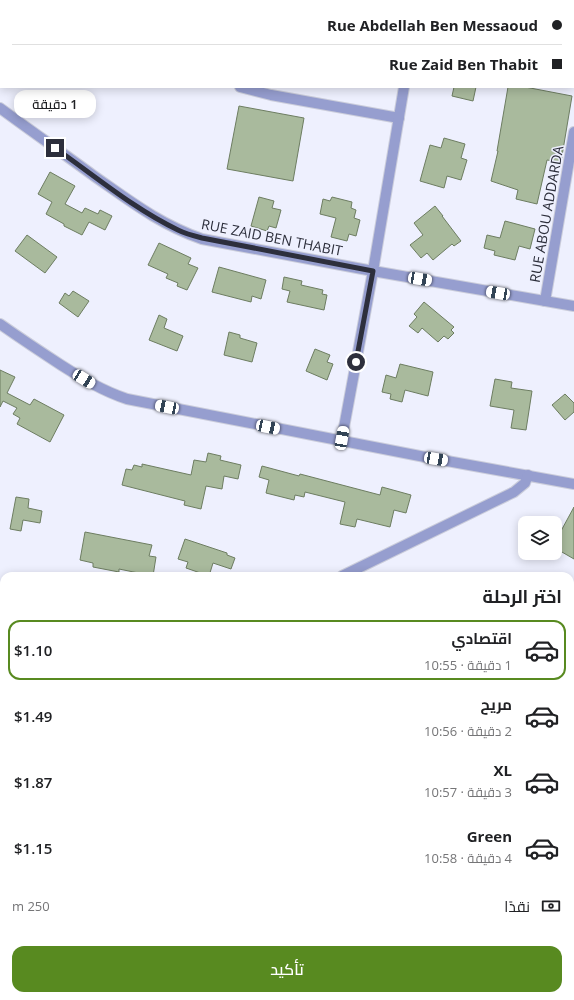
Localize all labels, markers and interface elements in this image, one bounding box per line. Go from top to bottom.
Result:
text: Rue Abdellah Ben Messaoud [327,15,538,35]
text: Rue Zaid Ben Thabit [389,54,538,74]
callout: 1 دقيقة [14,90,96,118]
text: 1 دقيقة [32,95,78,113]
route end [46,139,64,157]
street label: RUE ABOU ADDARDA [525,144,567,284]
street label: RUE ZAID BEN THABIT [200,214,344,260]
car [407,271,433,287]
car [485,285,511,301]
route start [347,353,365,371]
car [71,368,97,390]
car [154,399,180,415]
car [255,419,281,435]
car [334,425,350,451]
car [423,451,449,467]
map controls [518,516,562,560]
button: layers [518,516,562,560]
text: اختر الرحلة [483,584,562,608]
text: اقتصادي [452,628,512,648]
icon: car [524,632,560,668]
text: $1.10 [14,640,52,660]
text: 1 دقيقة · 10:55 [424,656,512,674]
text: مريح [480,694,512,714]
icon: car [524,698,560,734]
text: $1.49 [14,706,52,726]
text: 2 دقيقة · 10:56 [424,722,512,740]
text: XL [494,760,512,780]
icon: car [524,764,560,800]
text: $1.87 [14,772,52,792]
text: 3 دقيقة · 10:57 [424,783,512,801]
text: Green [467,826,512,846]
icon: car [524,830,560,866]
text: $1.15 [14,838,52,858]
text: 4 دقيقة · 10:58 [424,849,512,867]
icon: cash [540,895,562,917]
text: نقدًا [504,896,530,916]
text: 250 m [12,897,50,915]
button: تأكيد [12,946,562,992]

